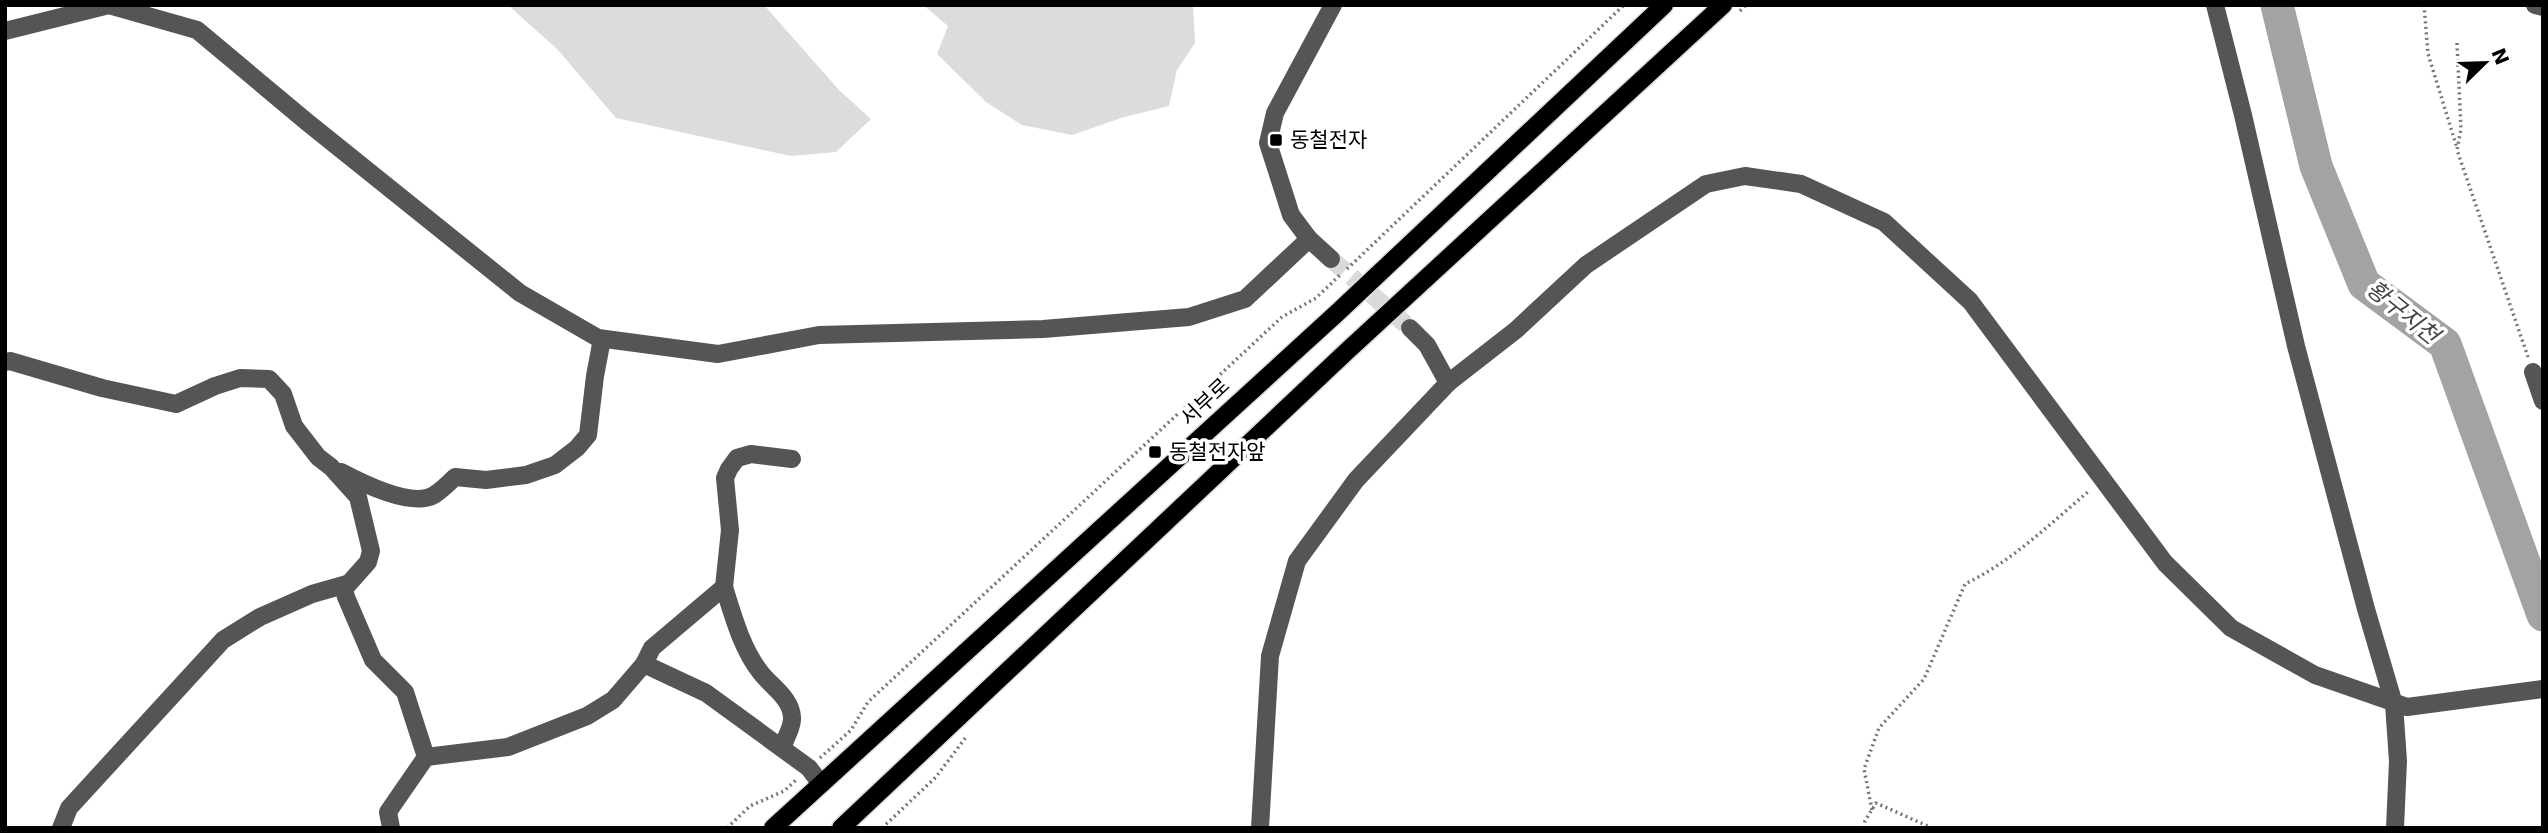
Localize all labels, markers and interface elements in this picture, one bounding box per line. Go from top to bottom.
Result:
north arrow [2450,28,2520,98]
text: N [2487,45,2514,68]
place label: 동철전자 [1290,128,1367,152]
marker: 동철전자 [1268,132,1284,148]
water label: 황구지천 [2362,275,2446,351]
street label: 서부로 [1176,373,1234,431]
place label: 동철전자앞 [1169,440,1266,464]
marker: 동철전자앞 [1147,444,1163,460]

